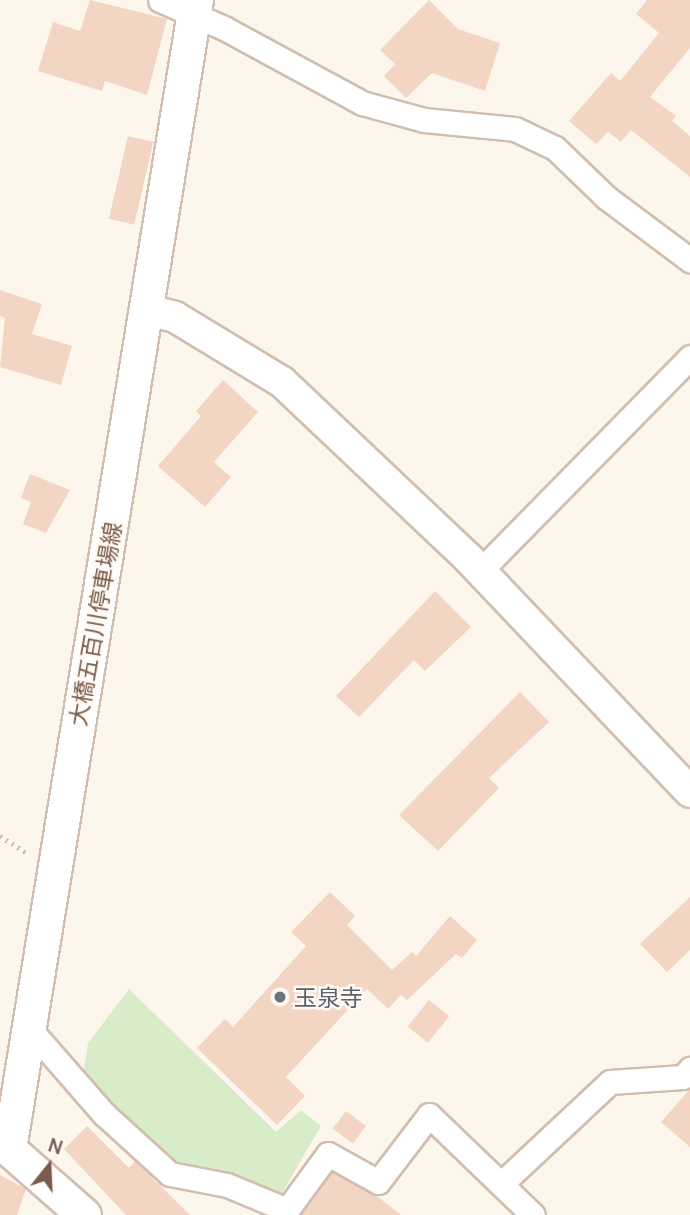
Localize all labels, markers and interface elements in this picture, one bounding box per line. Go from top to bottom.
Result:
street label: 大橋五百川停車場線 [63,520,127,728]
place label: 玉泉寺 [294,983,363,1011]
marker: 玉泉寺 [272,989,288,1005]
north arrow [14,1131,84,1201]
text: N [45,1132,66,1161]

